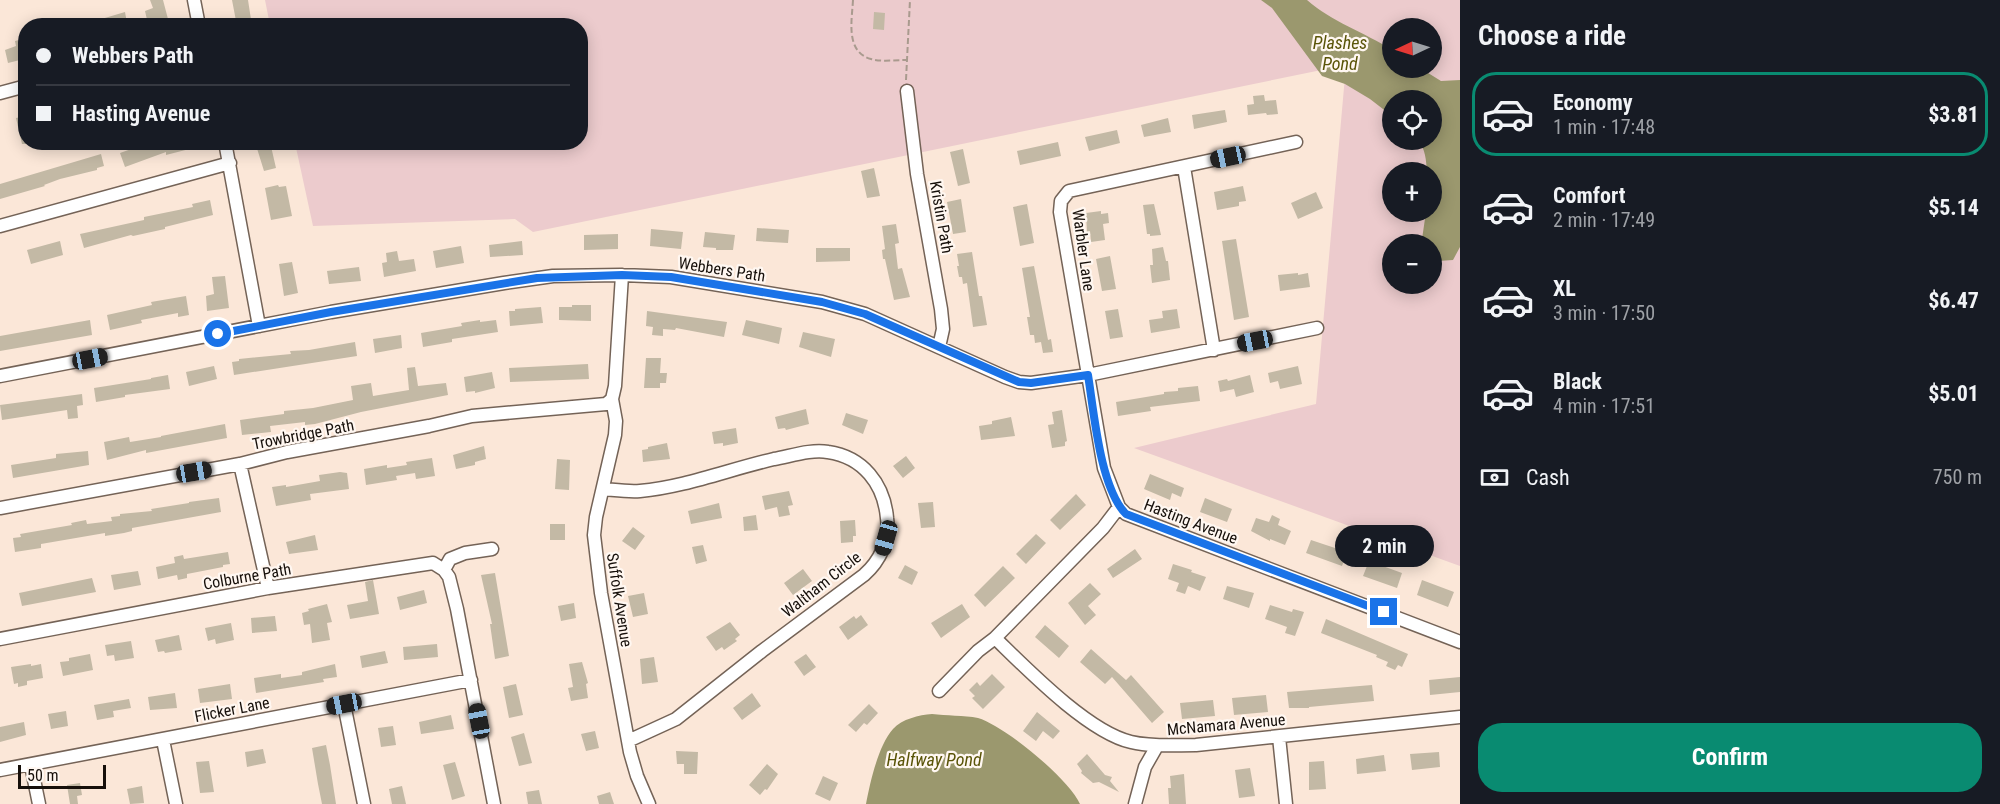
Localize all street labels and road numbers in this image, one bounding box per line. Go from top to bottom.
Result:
street label: Kristin Path [926,179,957,255]
street label: Warbler Lane [1068,208,1099,292]
street label: Webbers Path [677,253,767,286]
street label: Trowbridge Path [251,415,356,454]
street label: Hasting Avenue [1141,495,1240,548]
street label: Waltham Circle [778,548,865,621]
street label: Suffolk Avenue [603,552,636,648]
street label: Colburne Path [202,559,293,594]
street label: Flicker Lane [193,693,271,726]
street label: McNamara Avenue [1166,710,1286,739]

